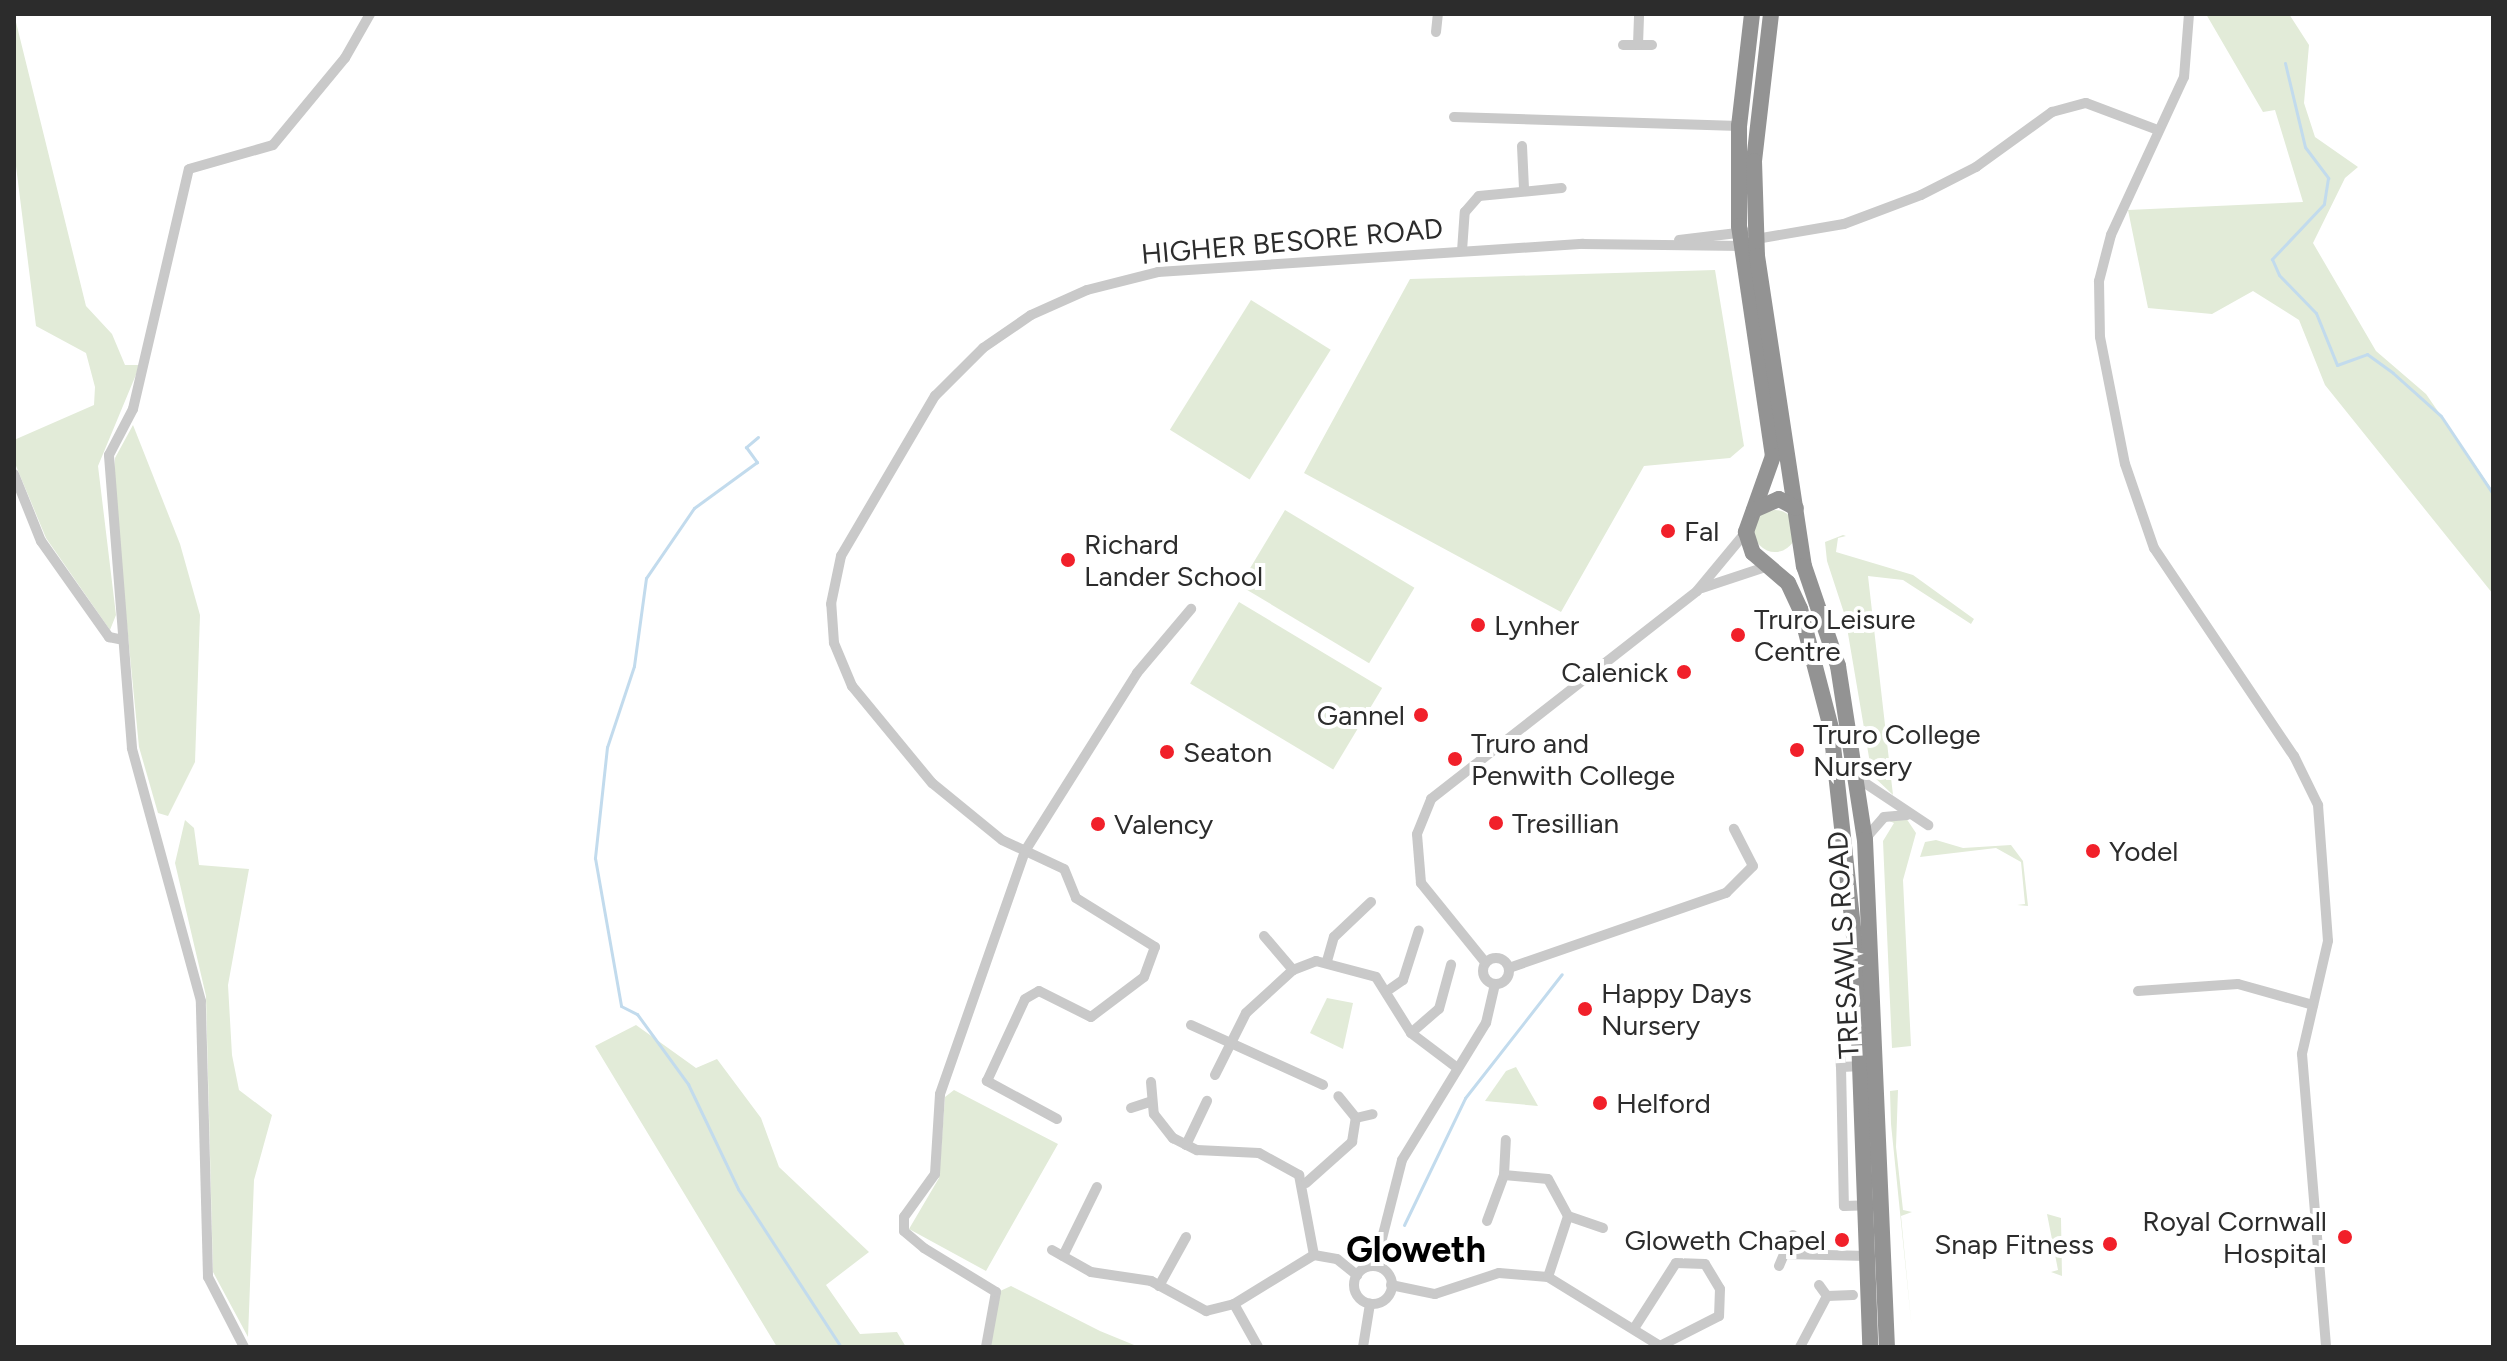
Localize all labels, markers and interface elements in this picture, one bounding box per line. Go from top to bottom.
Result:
street label: HIGHER BESORE ROAD [1140,211,1444,271]
place label: Fal [1684,514,1719,548]
marker: Fal [1659,522,1677,540]
place label: Richard Lander School [1084,527,1263,593]
marker: Richard Lander School [1059,551,1077,569]
place label: Truro Leisure Centre [1754,602,1916,668]
place label: Lynher [1494,608,1579,642]
marker: Lynher [1469,616,1487,634]
marker: Truro Leisure Centre [1729,626,1747,644]
place label: Calenick [1561,655,1668,689]
marker: Calenick [1675,663,1693,681]
place label: Gannel [1317,698,1405,732]
marker: Gannel [1412,706,1430,724]
place label: Truro College Nursery [1813,717,1981,783]
place label: Truro and Penwith College [1471,726,1675,792]
place label: Seaton [1183,735,1272,769]
marker: Truro College Nursery [1788,741,1806,759]
marker: Seaton [1158,743,1176,761]
marker: Truro and Penwith College [1446,750,1464,768]
place label: Tresillian [1512,806,1619,840]
place label: Valency [1114,807,1213,841]
marker: Tresillian [1487,814,1505,832]
marker: Valency [1089,815,1107,833]
street label: TRESAWLS ROAD [1820,830,1866,1060]
place label: Yodel [2109,834,2178,868]
marker: Yodel [2084,842,2102,860]
place label: Happy Days Nursery [1601,976,1752,1042]
marker: Happy Days Nursery [1576,1000,1594,1018]
place label: Helford [1616,1086,1711,1120]
marker: Helford [1591,1094,1609,1112]
place label: Royal Cornwall Hospital [2142,1204,2327,1270]
place label: Gloweth Chapel [1625,1223,1826,1257]
marker: Royal Cornwall Hospital [2334,1226,2356,1248]
place label: Snap Fitness [1934,1227,2094,1261]
district label: Gloweth [1346,1228,1486,1272]
marker: Gloweth Chapel [1833,1231,1851,1249]
marker: Snap Fitness [2101,1235,2119,1253]

